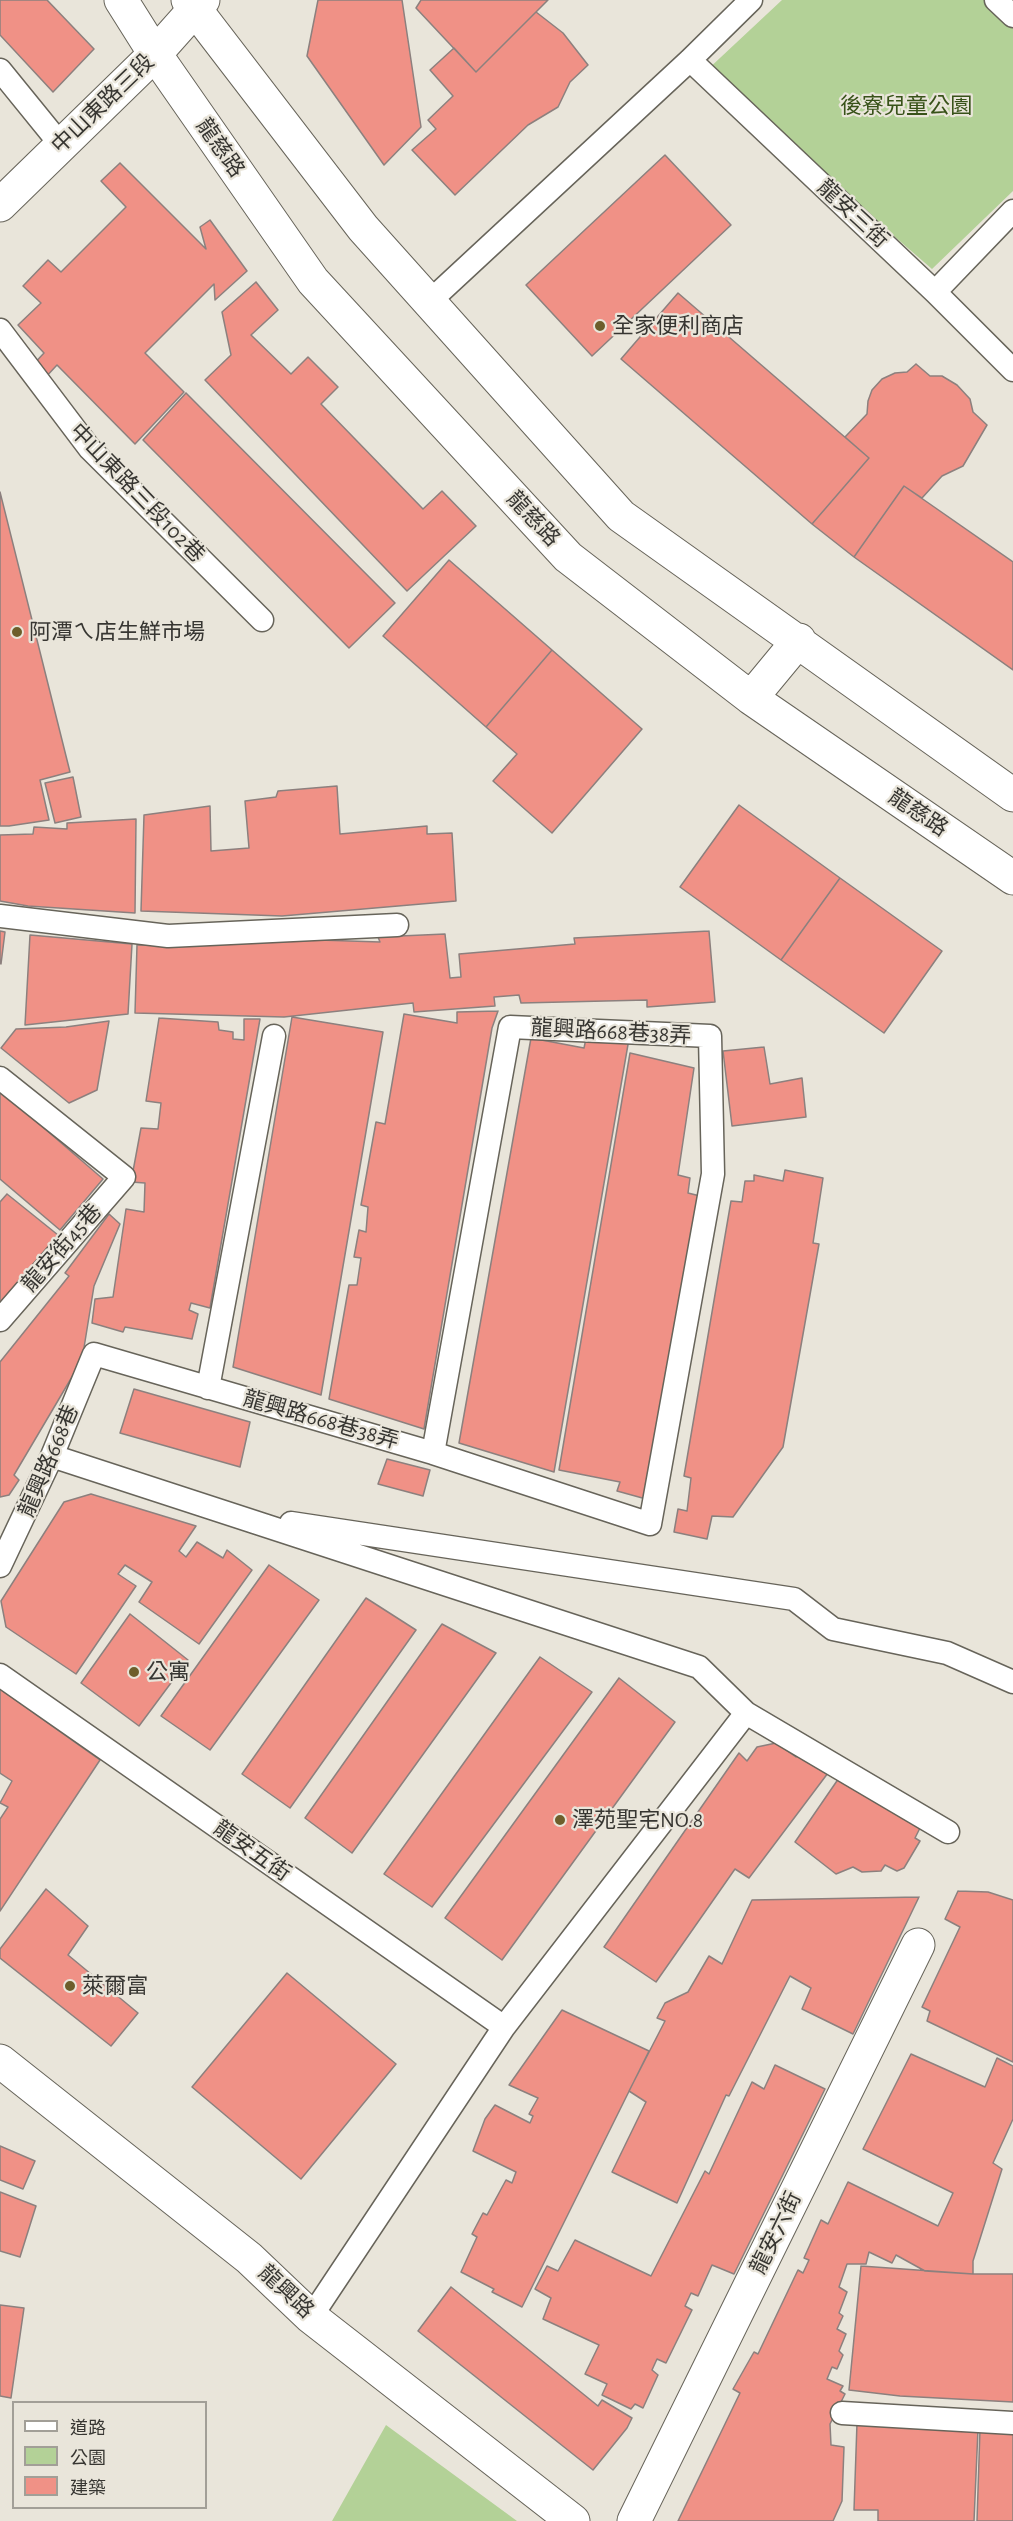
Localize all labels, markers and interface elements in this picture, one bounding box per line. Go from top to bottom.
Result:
street label: 中山東路三段 [46,49,160,159]
park label: 後寮兒童公園 [840,93,972,119]
street label: 龍慈路 [190,113,250,183]
street label: 龍安三街 [812,174,894,254]
place label: 全家便利商店 [612,313,744,339]
marker: 全家便利商店 [593,319,607,333]
street label: 中山東路三段102巷 [64,418,210,568]
street label: 龍慈路 [501,486,565,552]
place label: 阿潭ㄟ店生鮮市場 [29,619,205,645]
marker: 阿潭ㄟ店生鮮市場 [10,625,24,639]
street label: 龍慈路 [883,784,953,842]
street label: 龍興路668巷38弄 [530,1015,692,1049]
street label: 龍安街45巷 [17,1199,107,1297]
street label: 龍興路668巷38弄 [240,1385,402,1455]
street label: 龍興路668巷 [14,1401,84,1521]
place label: 公寓 [146,1659,190,1685]
marker: 公寓 [127,1665,141,1679]
place label: 澤苑聖宅NO.8 [572,1807,703,1833]
marker: 澤苑聖宅NO.8 [553,1813,567,1827]
street label: 龍安五街 [208,1815,296,1887]
place label: 萊爾富 [82,1973,148,1999]
marker: 萊爾富 [63,1979,77,1993]
street label: 龍安六街 [745,2188,807,2278]
street label: 龍興路 [253,2260,319,2324]
legend [12,2401,207,2509]
text: 道路 [70,2420,106,2438]
text: 公園 [70,2450,106,2468]
text: 建築 [70,2480,106,2498]

